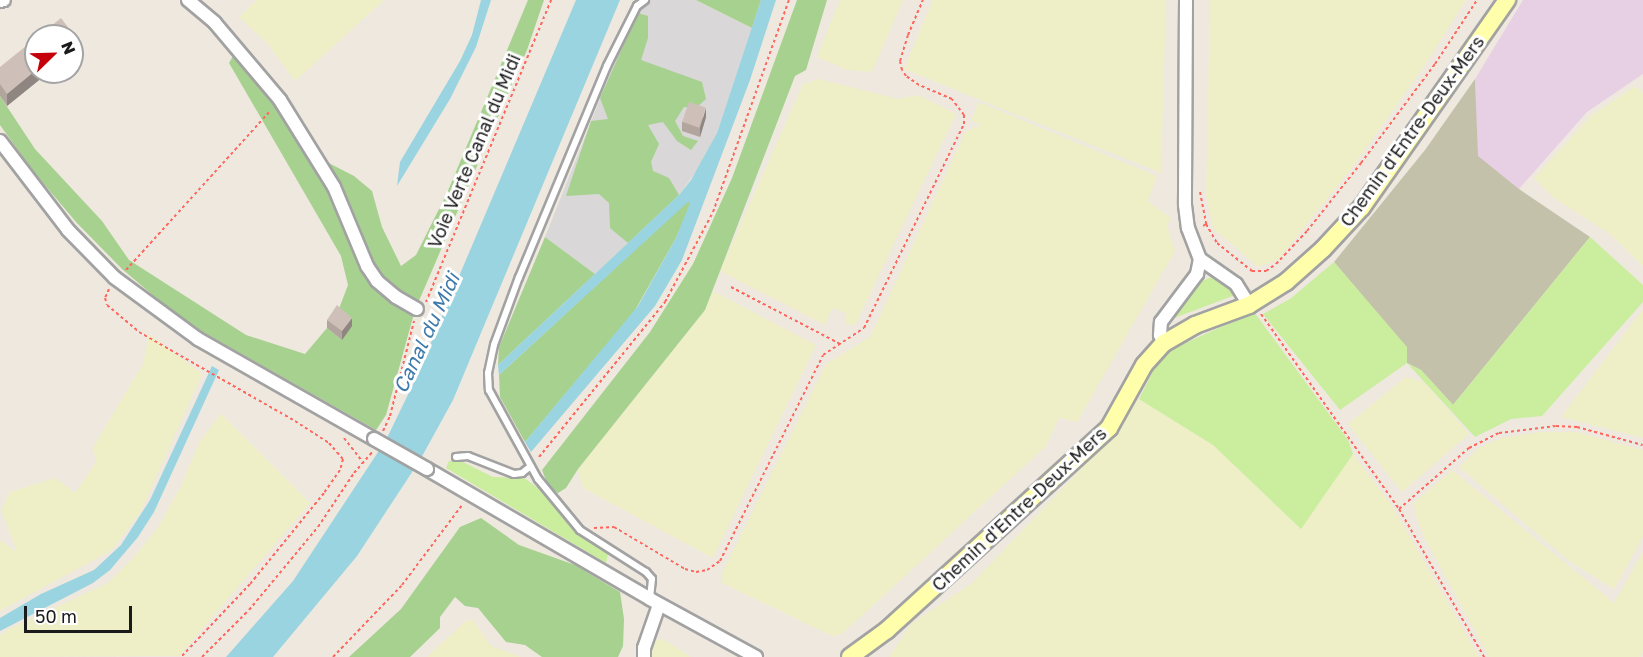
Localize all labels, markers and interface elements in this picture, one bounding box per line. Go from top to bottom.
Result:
north arrow [24,24,84,84]
street label: Chemin d'Entre-Deux-Mers [1335,31,1489,231]
text: N [57,38,80,57]
street label: Voie Verte Canal du Midi [423,51,525,251]
water label: Canal du Midi [388,269,464,397]
street label: Chemin d'Entre-Deux-Mers [927,422,1111,596]
scale bar [27,594,135,632]
text: 50 m [35,605,77,627]

